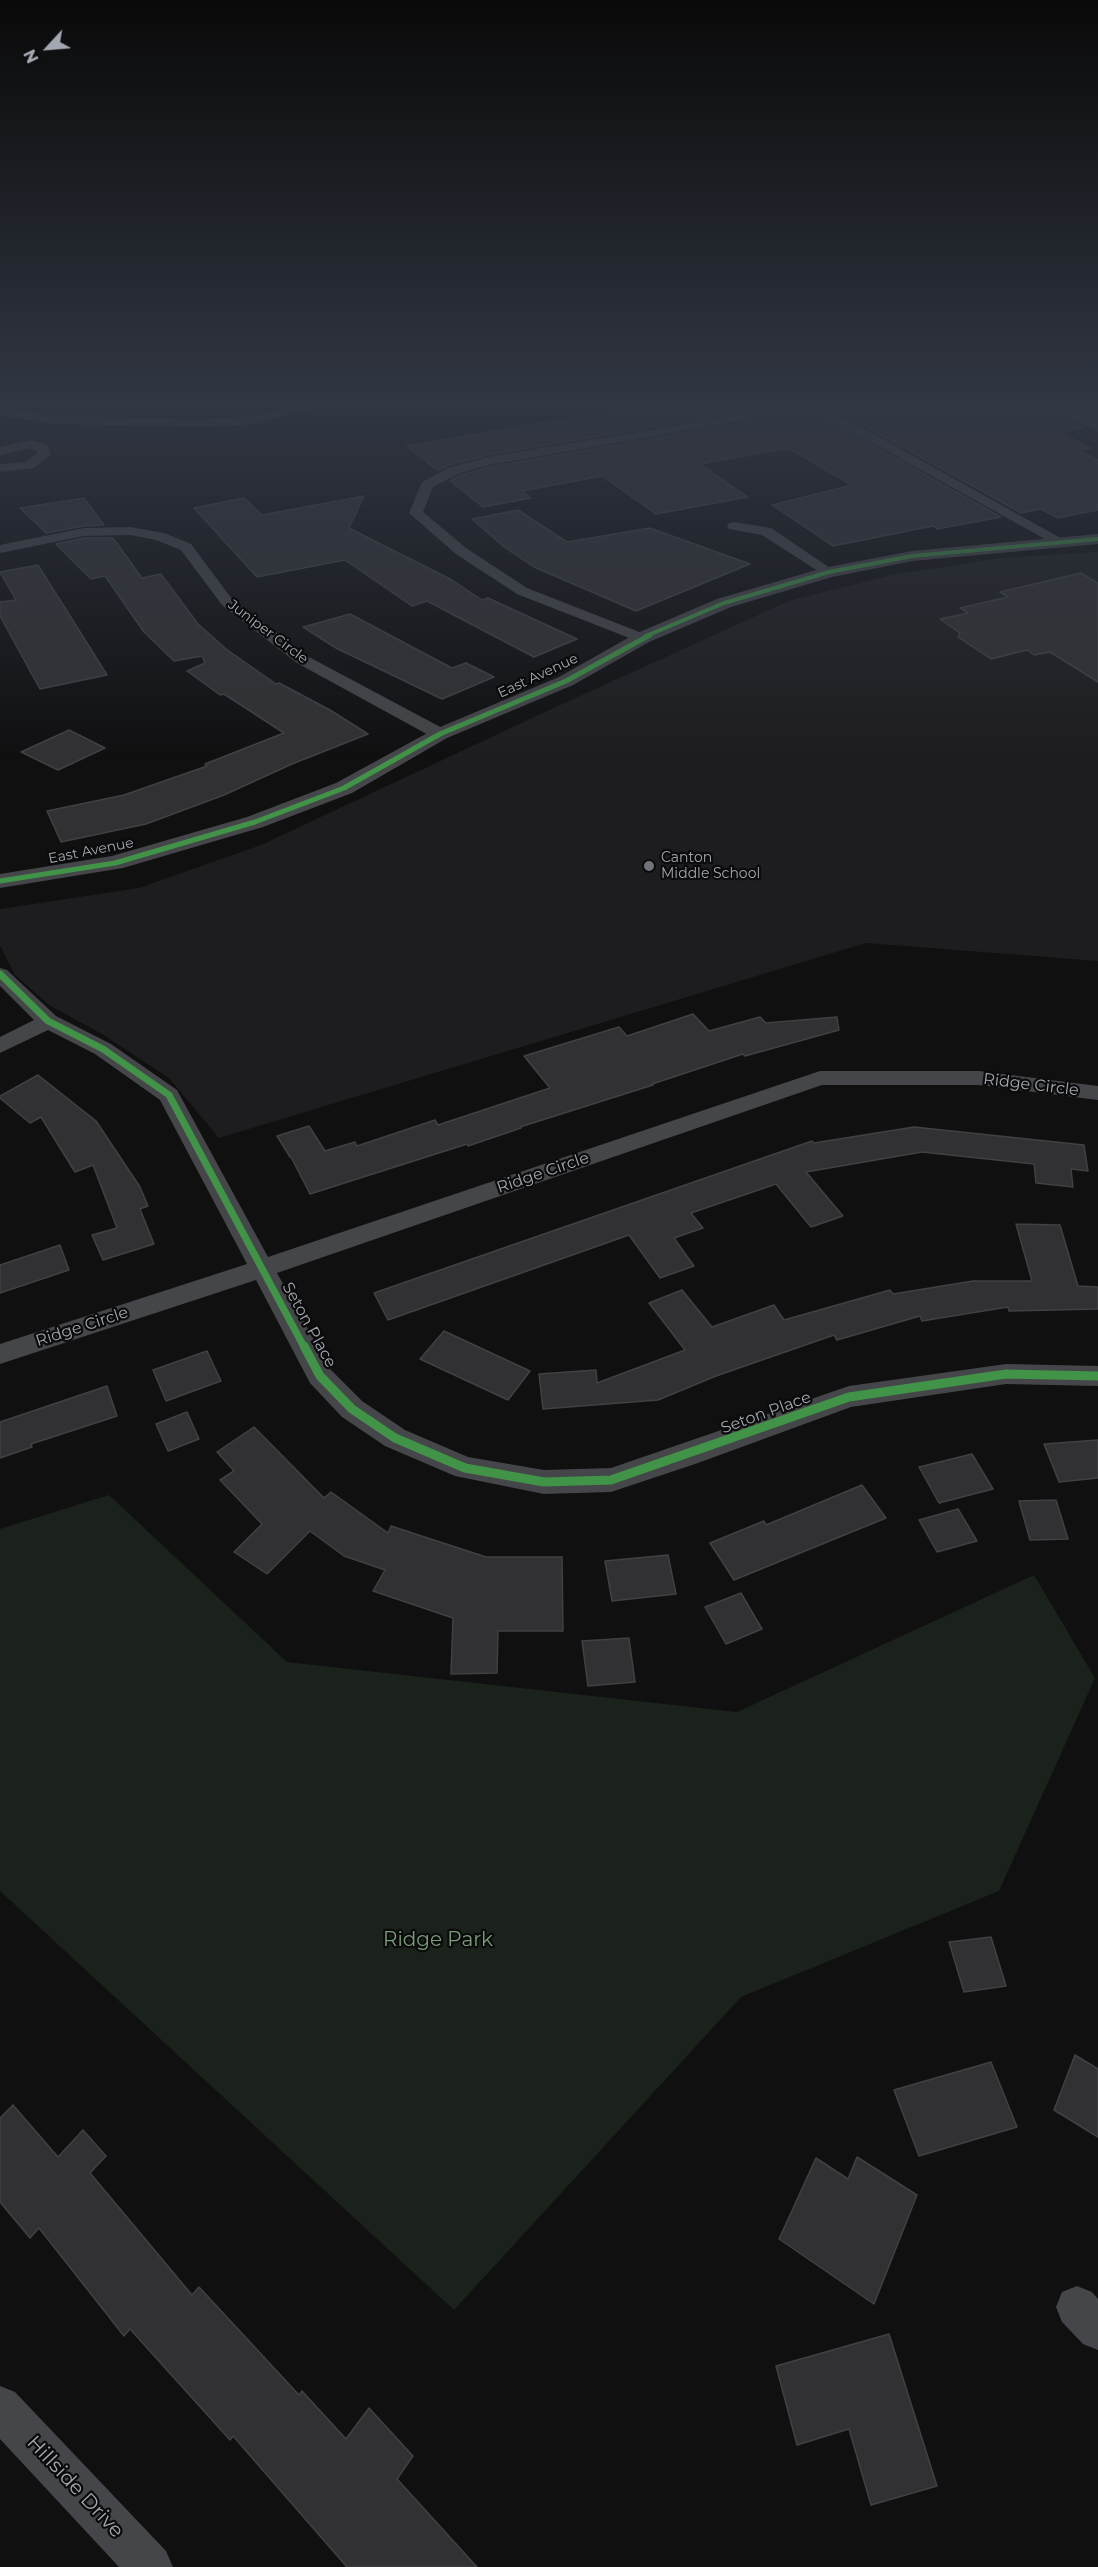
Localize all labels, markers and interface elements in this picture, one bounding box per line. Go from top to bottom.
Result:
north arrow [18,18,78,78]
text: N [20,46,43,66]
street label: Juniper Circle [225,596,311,668]
street label: East Avenue [495,650,581,702]
street label: East Avenue [47,834,135,868]
place label: Canton Middle School [661,850,760,882]
marker: Canton Middle School [642,859,656,873]
street label: Ridge Circle [982,1070,1080,1100]
street label: Ridge Circle [494,1148,592,1198]
street label: Seton Place [278,1279,340,1371]
street label: Ridge Circle [33,1303,131,1351]
street label: Seton Place [718,1388,814,1438]
park label: Ridge Park [383,1928,493,1952]
street label: Hillside Drive [22,2431,128,2543]

